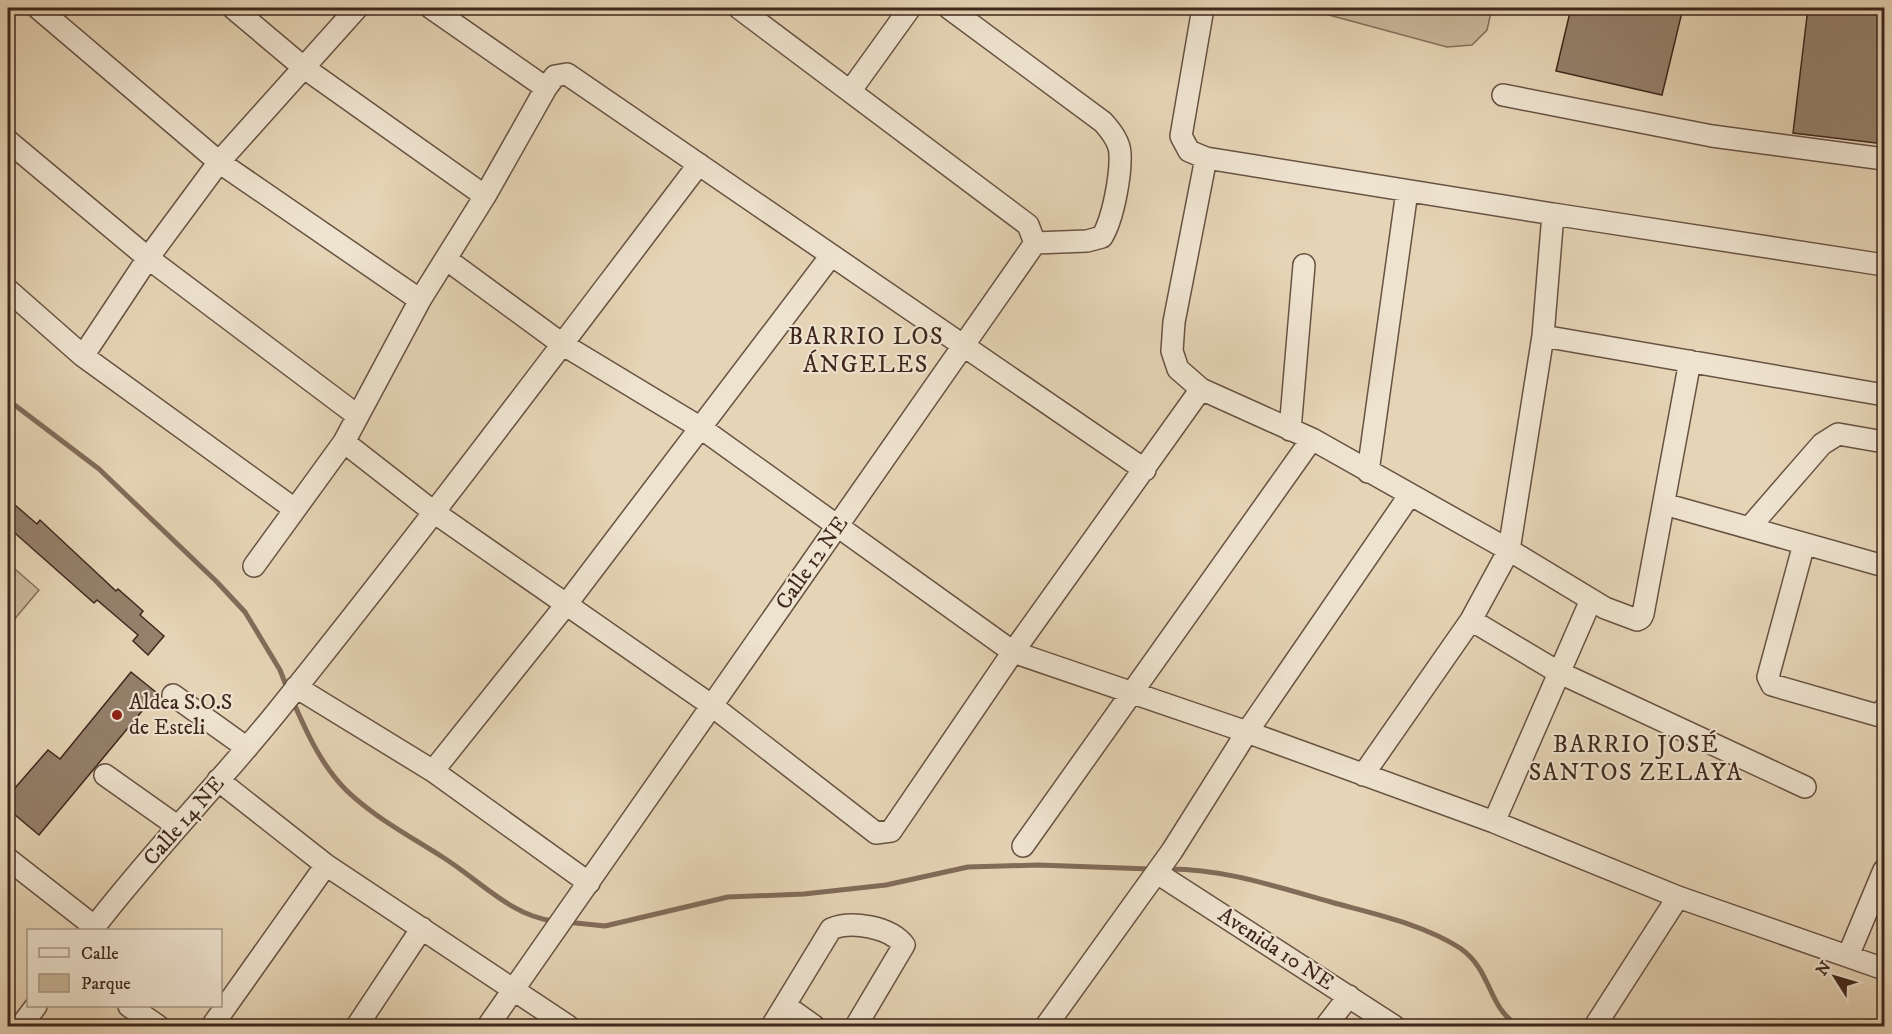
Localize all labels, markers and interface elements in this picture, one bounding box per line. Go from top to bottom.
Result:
district label: BARRIO LOS ÁNGELES [788,322,944,380]
street label: Calle 12 NE [770,511,854,615]
place label: Aldea S.O.S de Esteli [129,689,232,741]
marker: Aldea S.O.S de Esteli [110,708,124,722]
district label: BARRIO JOSÉ SANTOS ZELAYA [1529,730,1743,788]
street label: Calle 14 NE [138,771,230,871]
street label: Avenida 10 NE [1213,902,1339,996]
legend [27,929,222,1007]
text: Calle [81,943,119,965]
north arrow [1805,947,1865,1007]
text: N [1812,957,1836,980]
text: Parque [81,973,131,995]

